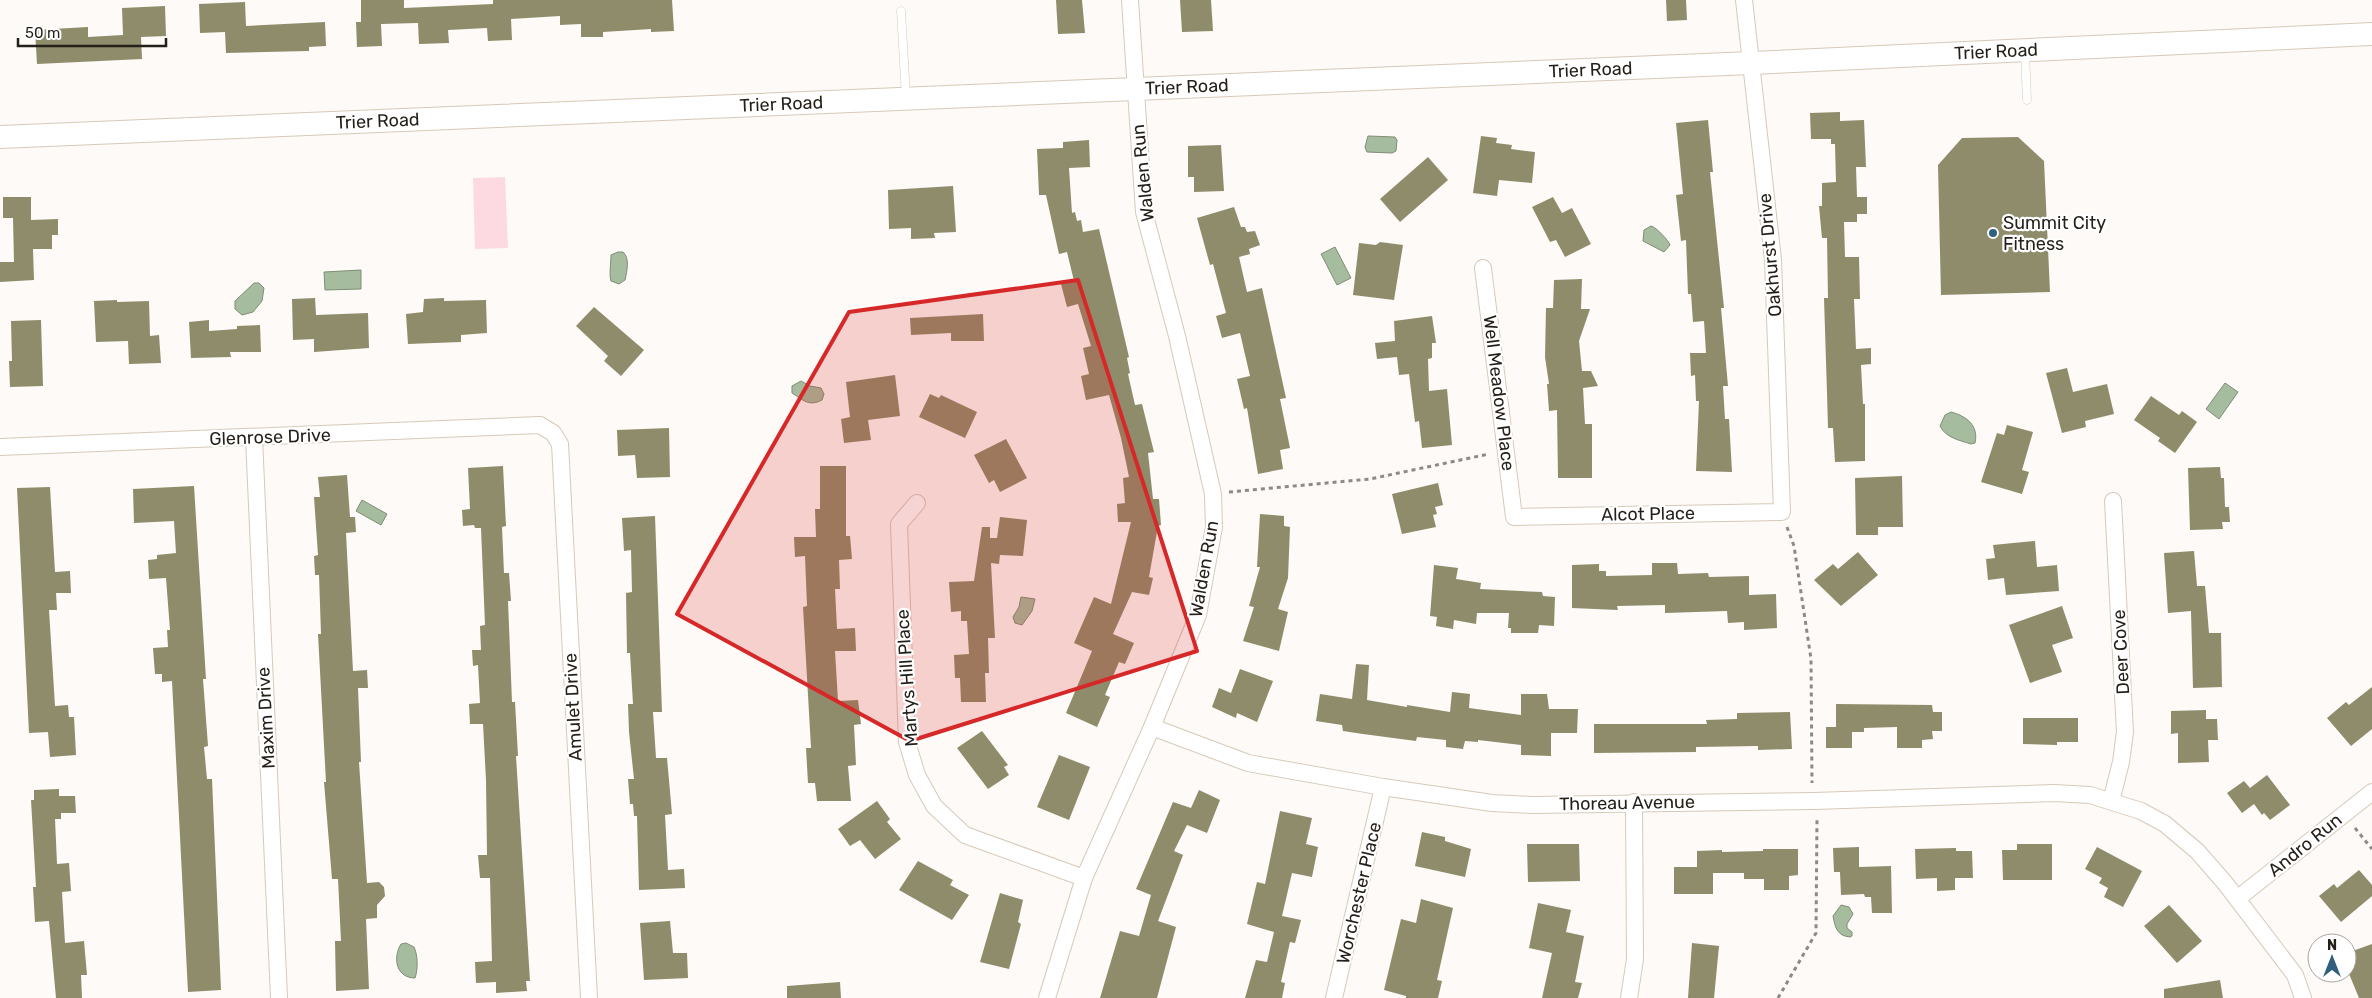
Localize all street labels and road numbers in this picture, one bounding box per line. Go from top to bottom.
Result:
street label: Trier Road [1954,39,2039,64]
street label: Trier Road [1548,57,1633,83]
street label: Trier Road [1145,74,1229,100]
street label: Trier Road [739,91,824,117]
street label: Trier Road [335,108,420,134]
street label: Walden Run [1127,123,1159,223]
street label: Oakhurst Drive [1754,192,1786,318]
street label: Well Meadow Place [1479,314,1519,472]
street label: Glenrose Drive [209,424,331,450]
street label: Alcot Place [1601,502,1695,526]
street label: Walden Run [1185,519,1223,619]
street label: Martys Hill Place [891,609,923,747]
street label: Deer Cove [2108,609,2134,695]
street label: Amulet Drive [559,652,587,762]
street label: Maxim Drive [252,666,280,770]
street label: Thoreau Avenue [1559,791,1695,815]
street label: Andro Run [2264,809,2346,881]
street label: Worchester Place [1332,820,1386,966]

